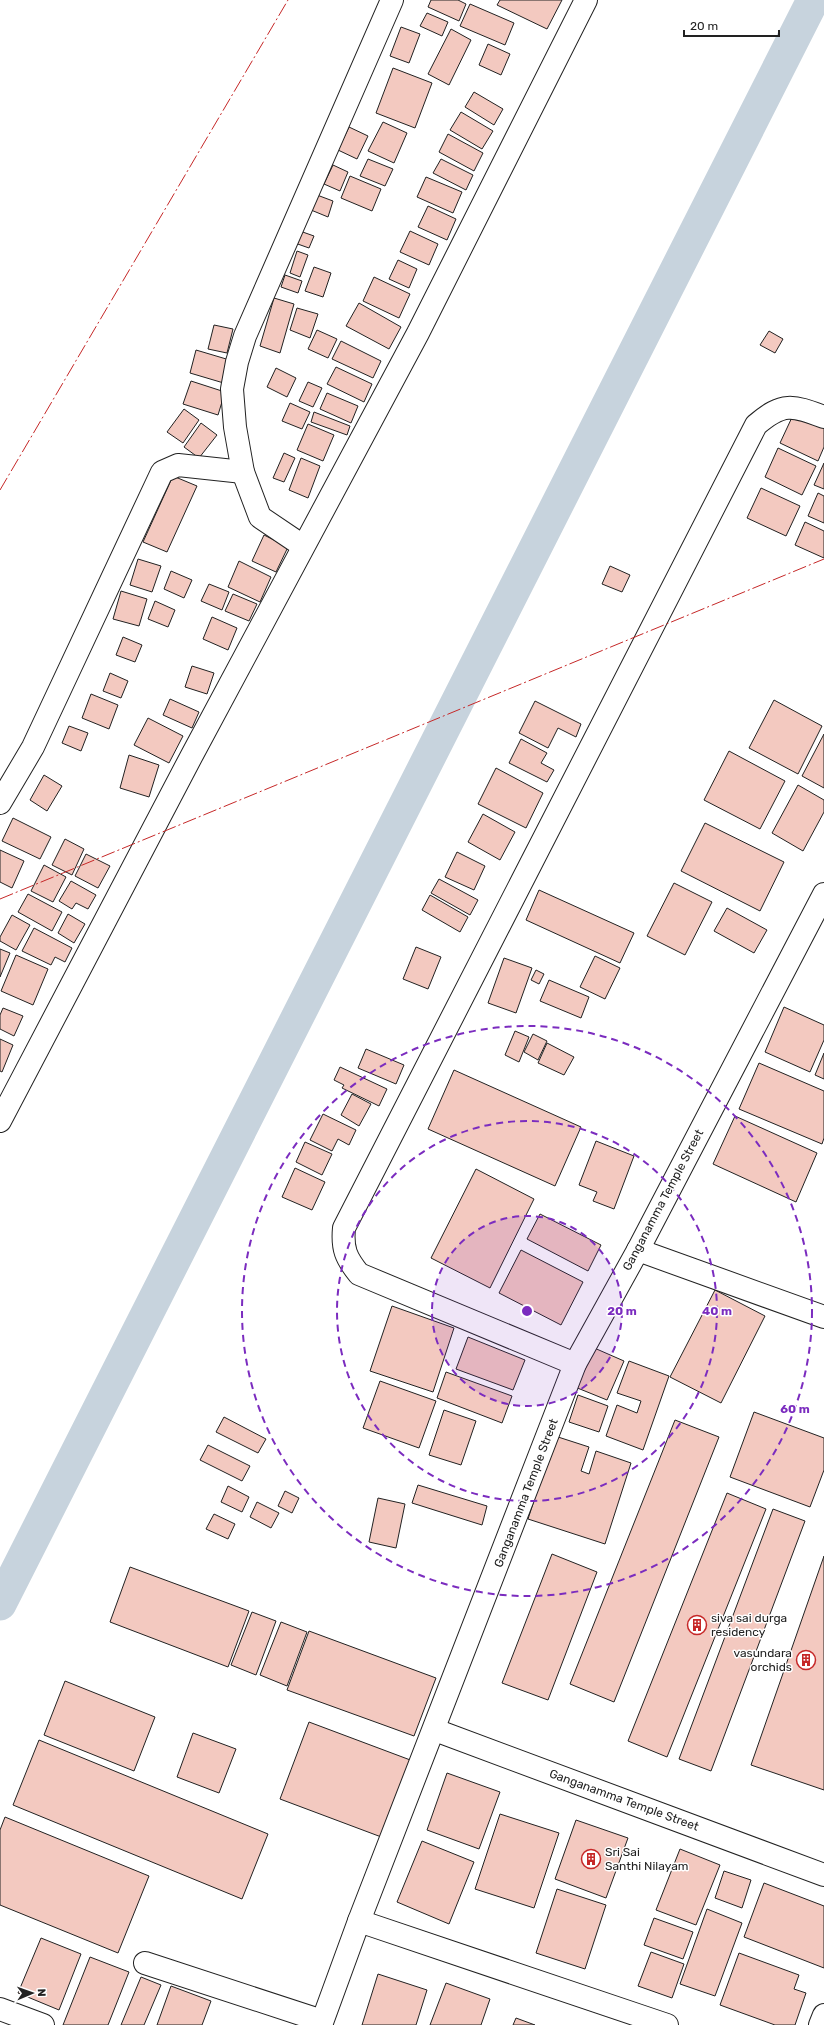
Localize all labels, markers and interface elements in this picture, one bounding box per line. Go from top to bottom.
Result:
scale bar [684,12,779,38]
text: 20 m [690,19,718,33]
street label: Ganganamma Temple Street [620,1127,706,1273]
centre of rings [520,1304,534,1318]
text: 20 m [607,1304,637,1318]
text: 40 m [702,1304,732,1318]
text: 60 m [780,1402,810,1416]
street label: Ganganamma Temple Street [491,1416,561,1569]
place label: siva sai durga residency [711,1611,787,1639]
building icon: siva sai durga residency [686,1614,708,1636]
place label: vasundara orchids [734,1646,792,1674]
building icon: vasundara orchids [795,1649,817,1671]
street label: Ganganamma Temple Street [547,1766,701,1834]
place label: Sri Sai Santhi Nilayam [605,1845,688,1873]
building icon: Sri Sai Santhi Nilayam [580,1848,602,1870]
north arrow [12,1973,52,2013]
text: N [35,1988,48,1997]

